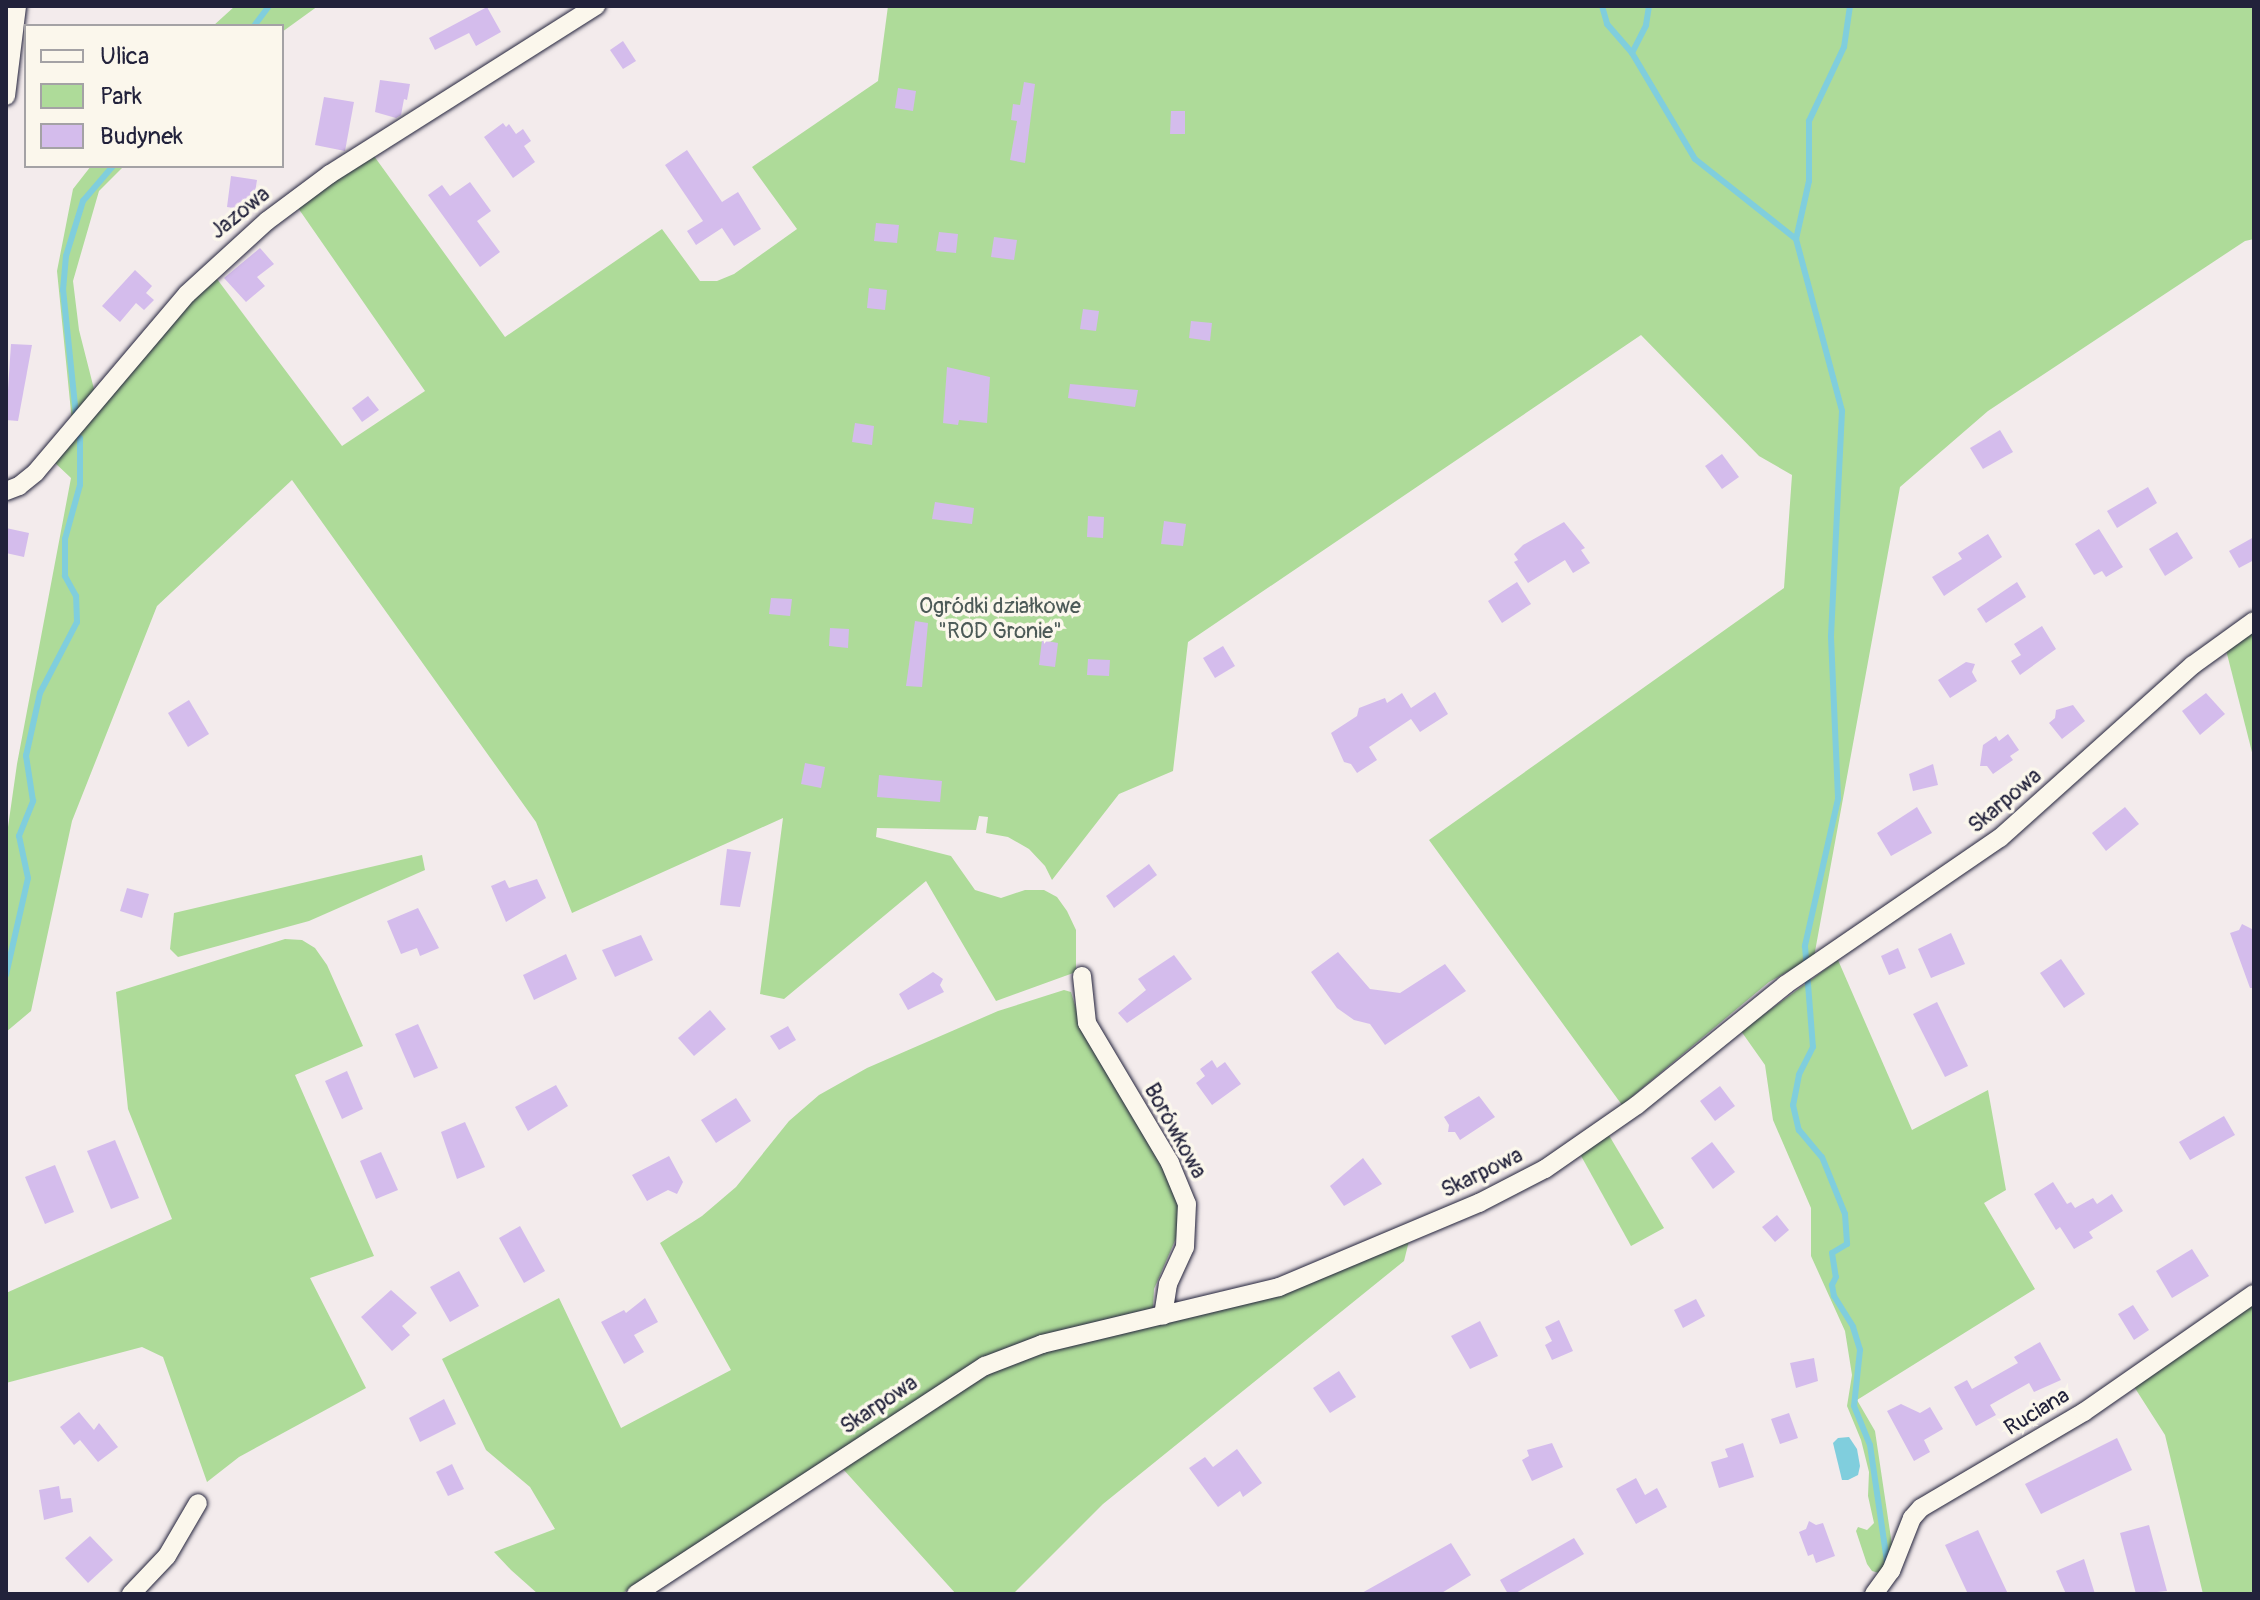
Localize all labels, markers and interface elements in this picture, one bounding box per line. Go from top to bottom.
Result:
legend [24,24,284,168]
text: Ulica [100,42,149,71]
text: Park [100,82,142,111]
text: Budynek [100,122,183,151]
street label: Jazowa [205,181,275,245]
park label: Ogródki działkowe "ROD Gronie" [919,593,1081,644]
street label: Skarpowa [1963,763,2047,839]
street label: Borówkowa [1138,1079,1212,1183]
street label: Skarpowa [1437,1142,1527,1204]
street label: Skarpowa [835,1370,923,1440]
street label: Ruciana [2000,1382,2074,1442]

